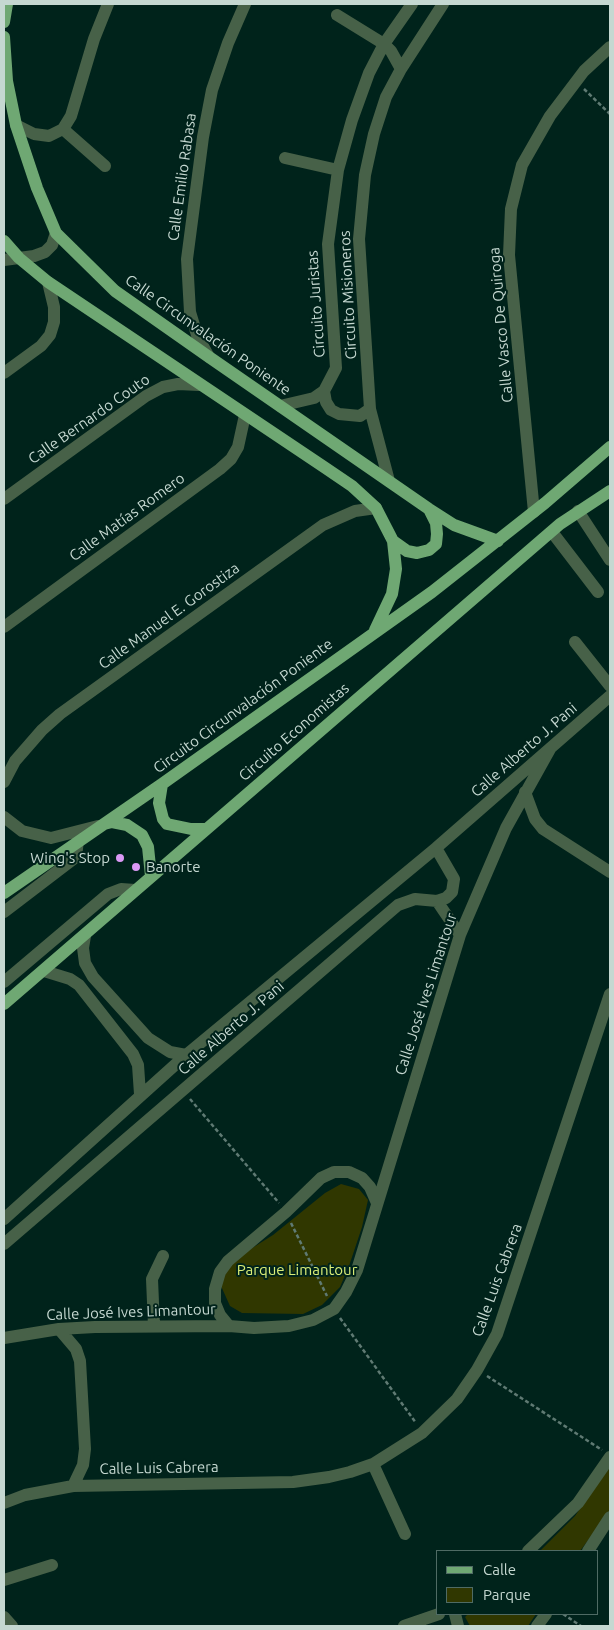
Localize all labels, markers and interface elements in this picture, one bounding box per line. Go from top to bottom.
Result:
street label: Calle Emilio Rabasa [164,112,200,242]
street label: Circuito Misioneros [336,230,360,360]
street label: Calle Vasco De Quiroga [485,246,517,404]
street label: Circuito Juristas [303,250,329,358]
street label: Calle Circunvalación Poniente [122,271,294,399]
street label: Calle Bernardo Couto [25,370,153,468]
street label: Calle Matías Romero [66,469,188,565]
street label: Calle Manuel E. Gorostiza [95,559,243,673]
street label: Circuito Circunvalación Poniente [150,635,336,777]
street label: Circuito Economistas [235,679,353,785]
street label: Calle Alberto J. Pani [467,699,581,801]
place label: Wing's Stop [30,849,110,867]
marker: Wing's Stop [114,852,126,864]
place label: Banorte [146,858,200,876]
marker: Banorte [130,861,142,873]
street label: Calle José Ives Limantour [391,911,461,1077]
street label: Calle Alberto J. Pani [174,977,288,1079]
street label: Calle Luis Cabrera [468,1221,526,1339]
park label: Parque Limantour [237,1261,357,1279]
street label: Calle José Ives Limantour [46,1300,216,1324]
street label: Calle Luis Cabrera [99,1458,219,1478]
legend [436,1550,599,1615]
text: Calle [483,1561,516,1578]
text: Parque [483,1586,531,1603]

